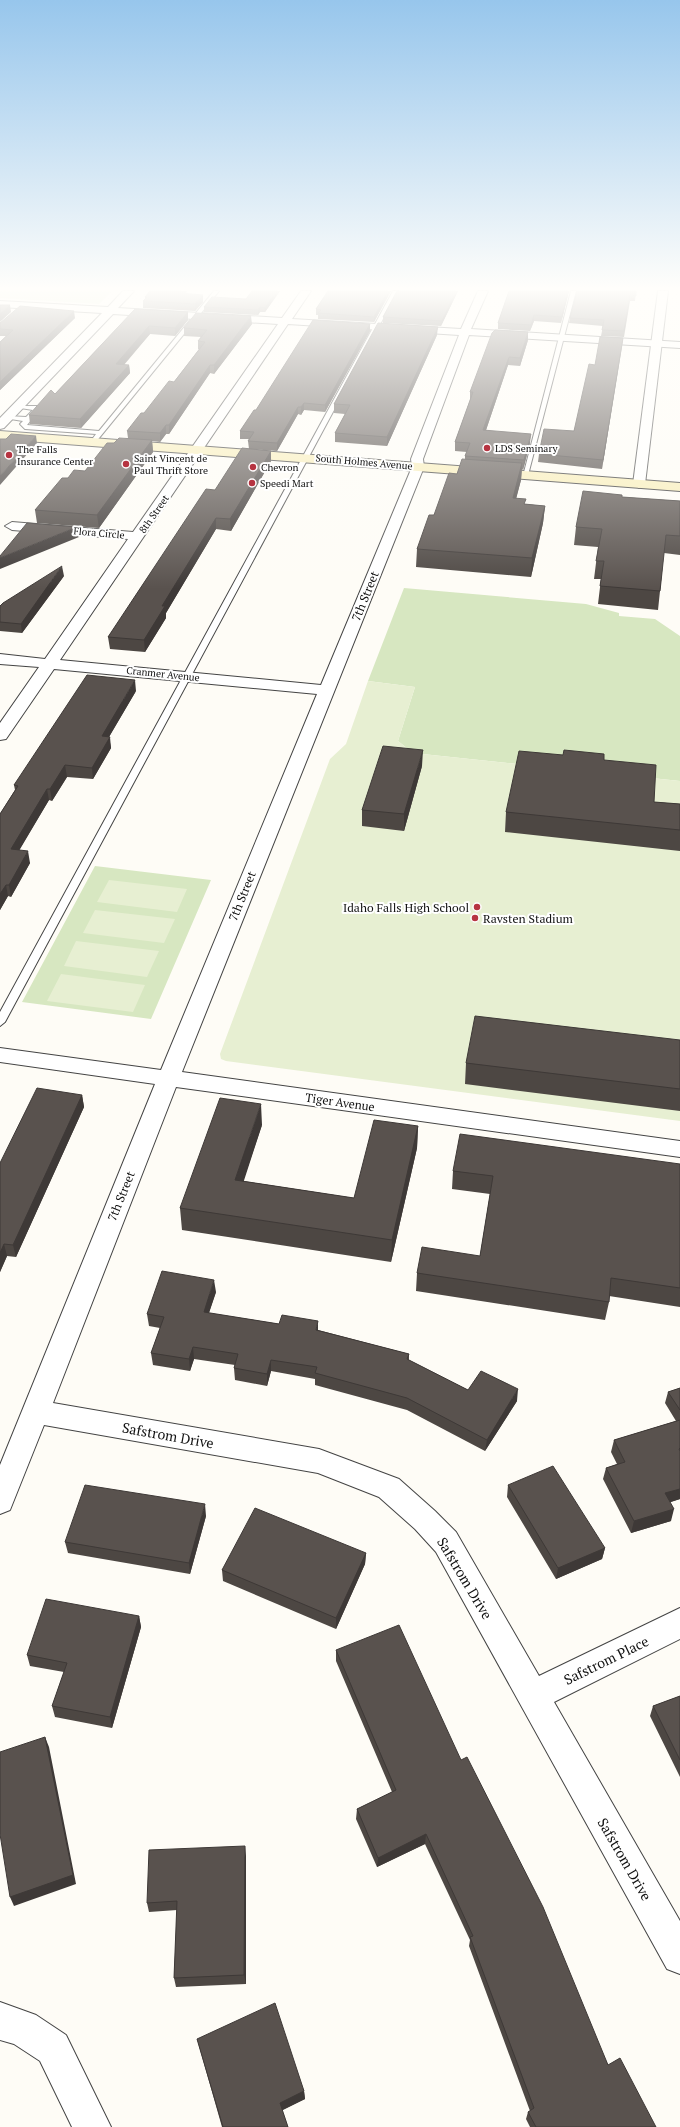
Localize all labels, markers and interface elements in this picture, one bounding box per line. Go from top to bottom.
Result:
place label: LDS Seminary [495,442,558,455]
place label: The Falls Insurance Center [17,443,93,468]
marker: LDS Seminary [482,443,492,453]
marker: The Falls Insurance Center [4,450,14,460]
street label: South Holmes Avenue [315,451,413,473]
place label: Saint Vincent de Paul Thrift Store [134,452,208,477]
marker: Saint Vincent de Paul Thrift Store [121,459,131,469]
place label: Chevron [261,461,299,474]
marker: Chevron [248,462,258,472]
place label: Speedi Mart [260,477,314,490]
marker: Speedi Mart [247,478,257,488]
street label: 8th Street [136,492,172,536]
street label: Flora Circle [73,524,125,542]
street label: 7th Street [348,568,382,623]
street label: Cranmer Avenue [126,664,200,684]
street label: 7th Street [225,868,259,923]
place label: Idaho Falls High School [343,900,469,915]
marker: Idaho Falls High School [472,902,482,912]
place label: Ravsten Stadium [483,911,574,926]
marker: Ravsten Stadium [470,913,480,923]
street label: Tiger Avenue [304,1090,376,1114]
street label: 7th Street [104,1168,138,1223]
street label: Safstrom Drive [121,1418,215,1452]
street label: Safstrom Drive [433,1533,497,1623]
street label: Safstrom Place [560,1631,652,1689]
street label: Safstrom Drive [594,1814,656,1904]

